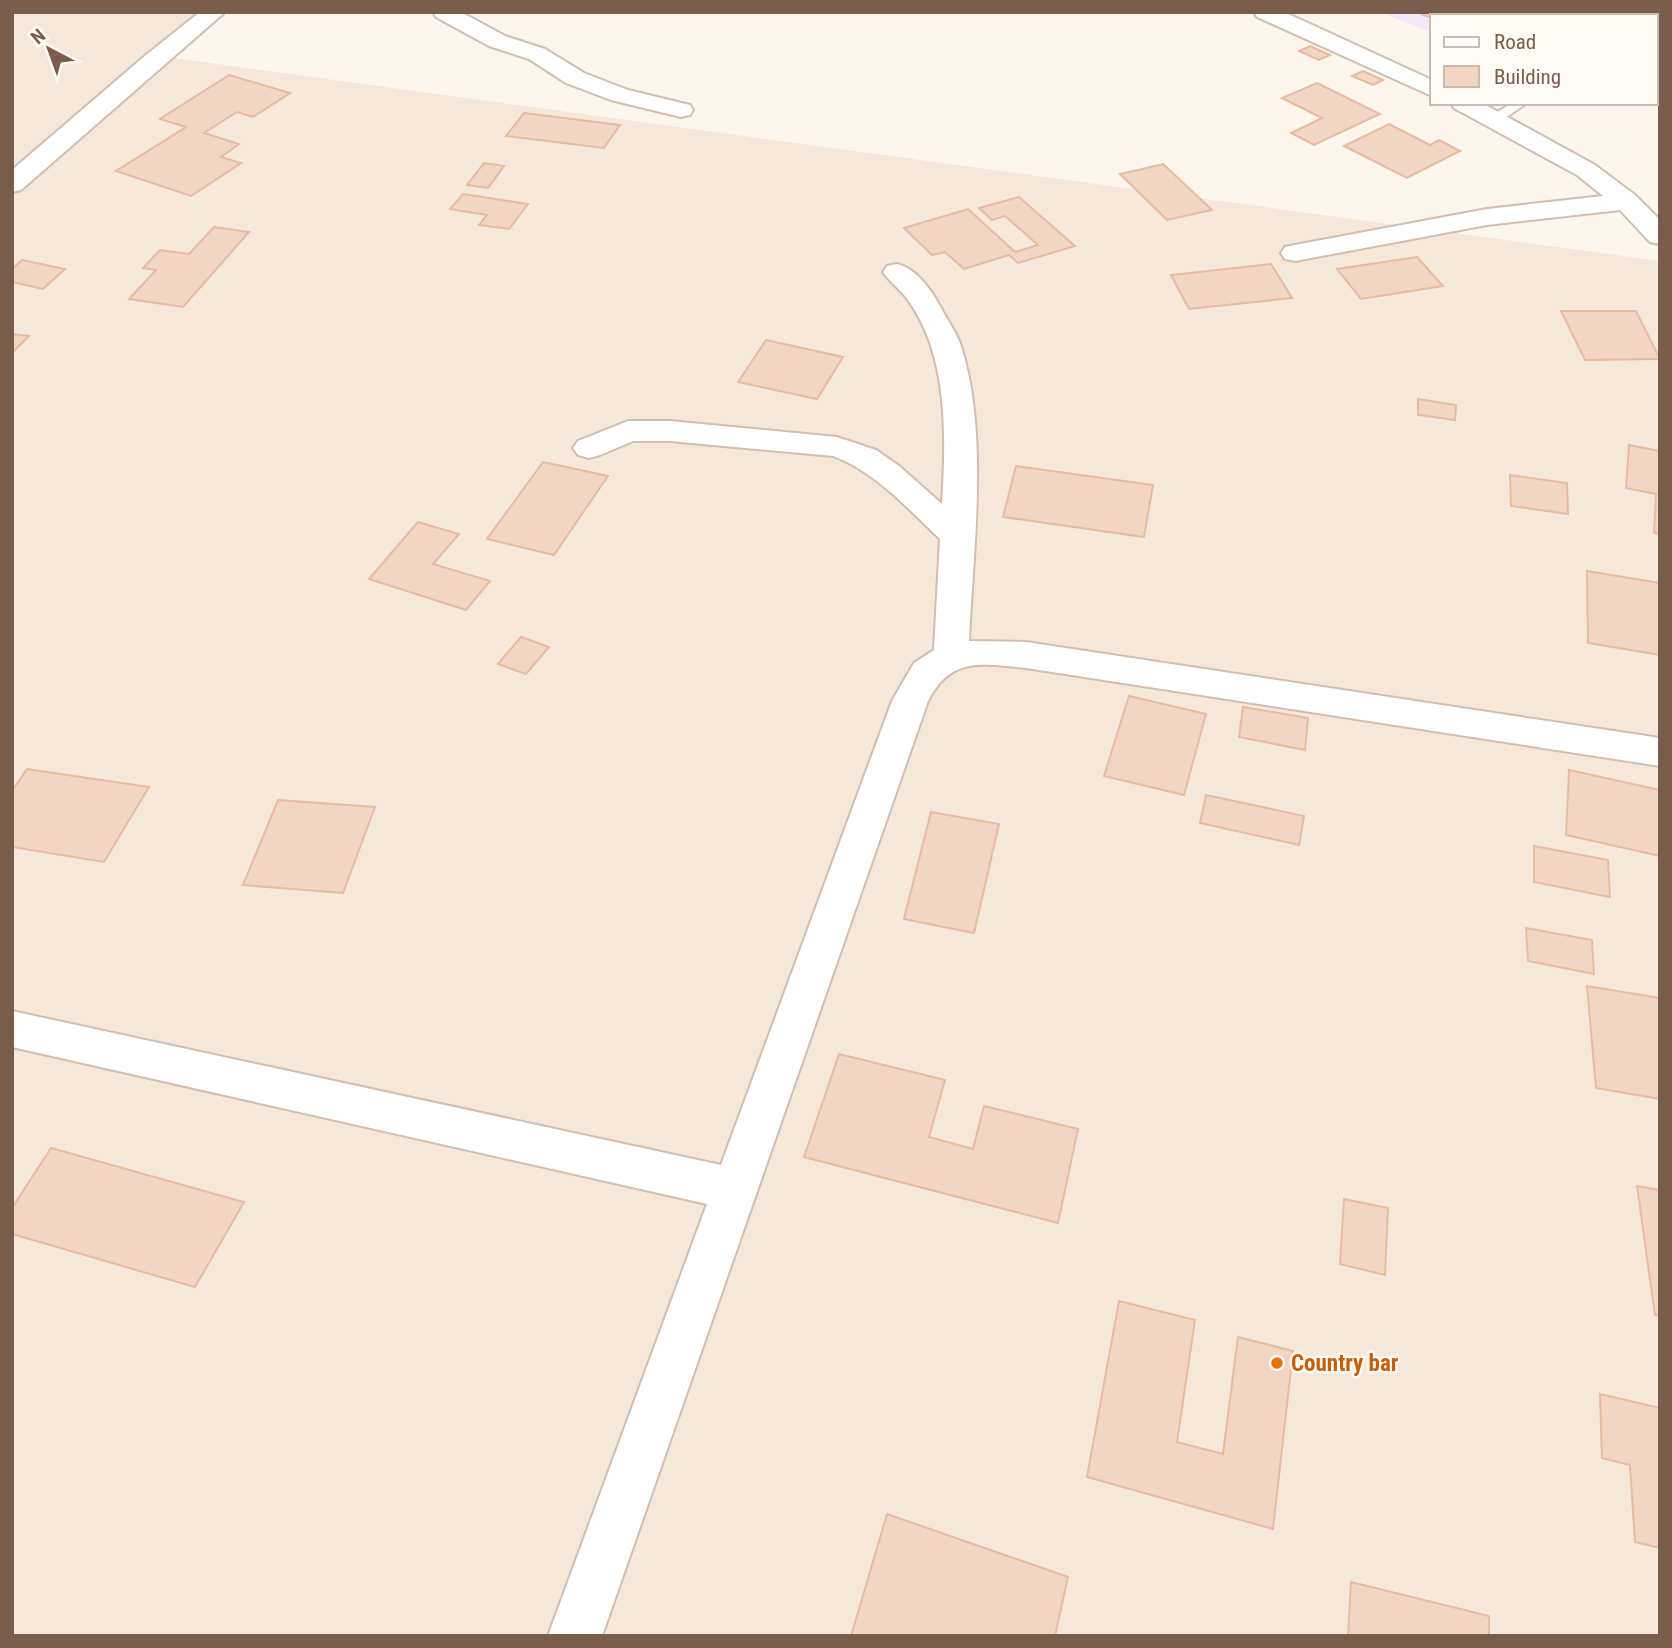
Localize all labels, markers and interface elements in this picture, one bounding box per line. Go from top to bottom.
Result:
north arrow [14,14,84,84]
legend [1430,14,1658,105]
text: N [26,24,50,49]
text: Road [1494,30,1536,54]
text: Building [1494,65,1561,89]
place label: Country bar [1291,1350,1399,1377]
marker: Country bar [1269,1355,1285,1371]

